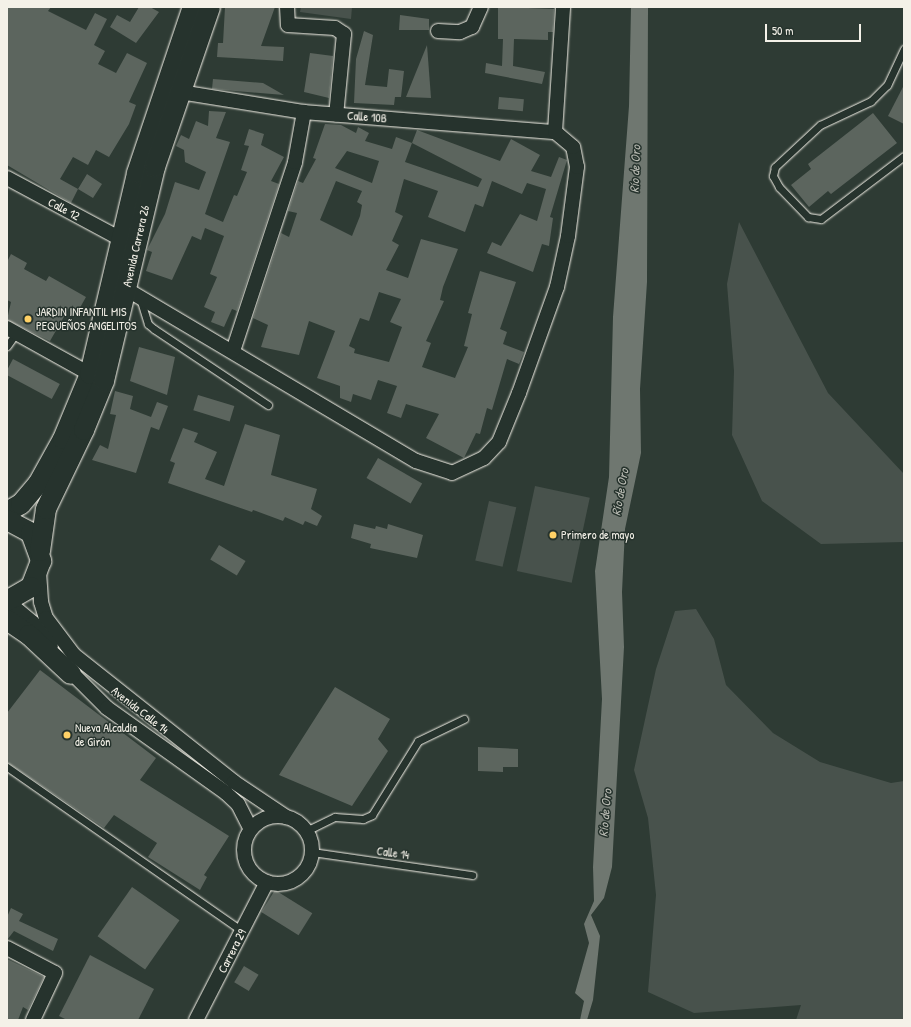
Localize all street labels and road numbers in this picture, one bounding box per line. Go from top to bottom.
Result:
street label: Calle 10B [347,108,387,126]
street label: Calle 12 [46,195,82,223]
street label: Avenida Carrera 26 [120,204,152,288]
street label: Avenida Calle 14 [109,683,171,737]
street label: Calle 14 [376,844,410,862]
street label: Carrera 29 [215,927,249,975]

